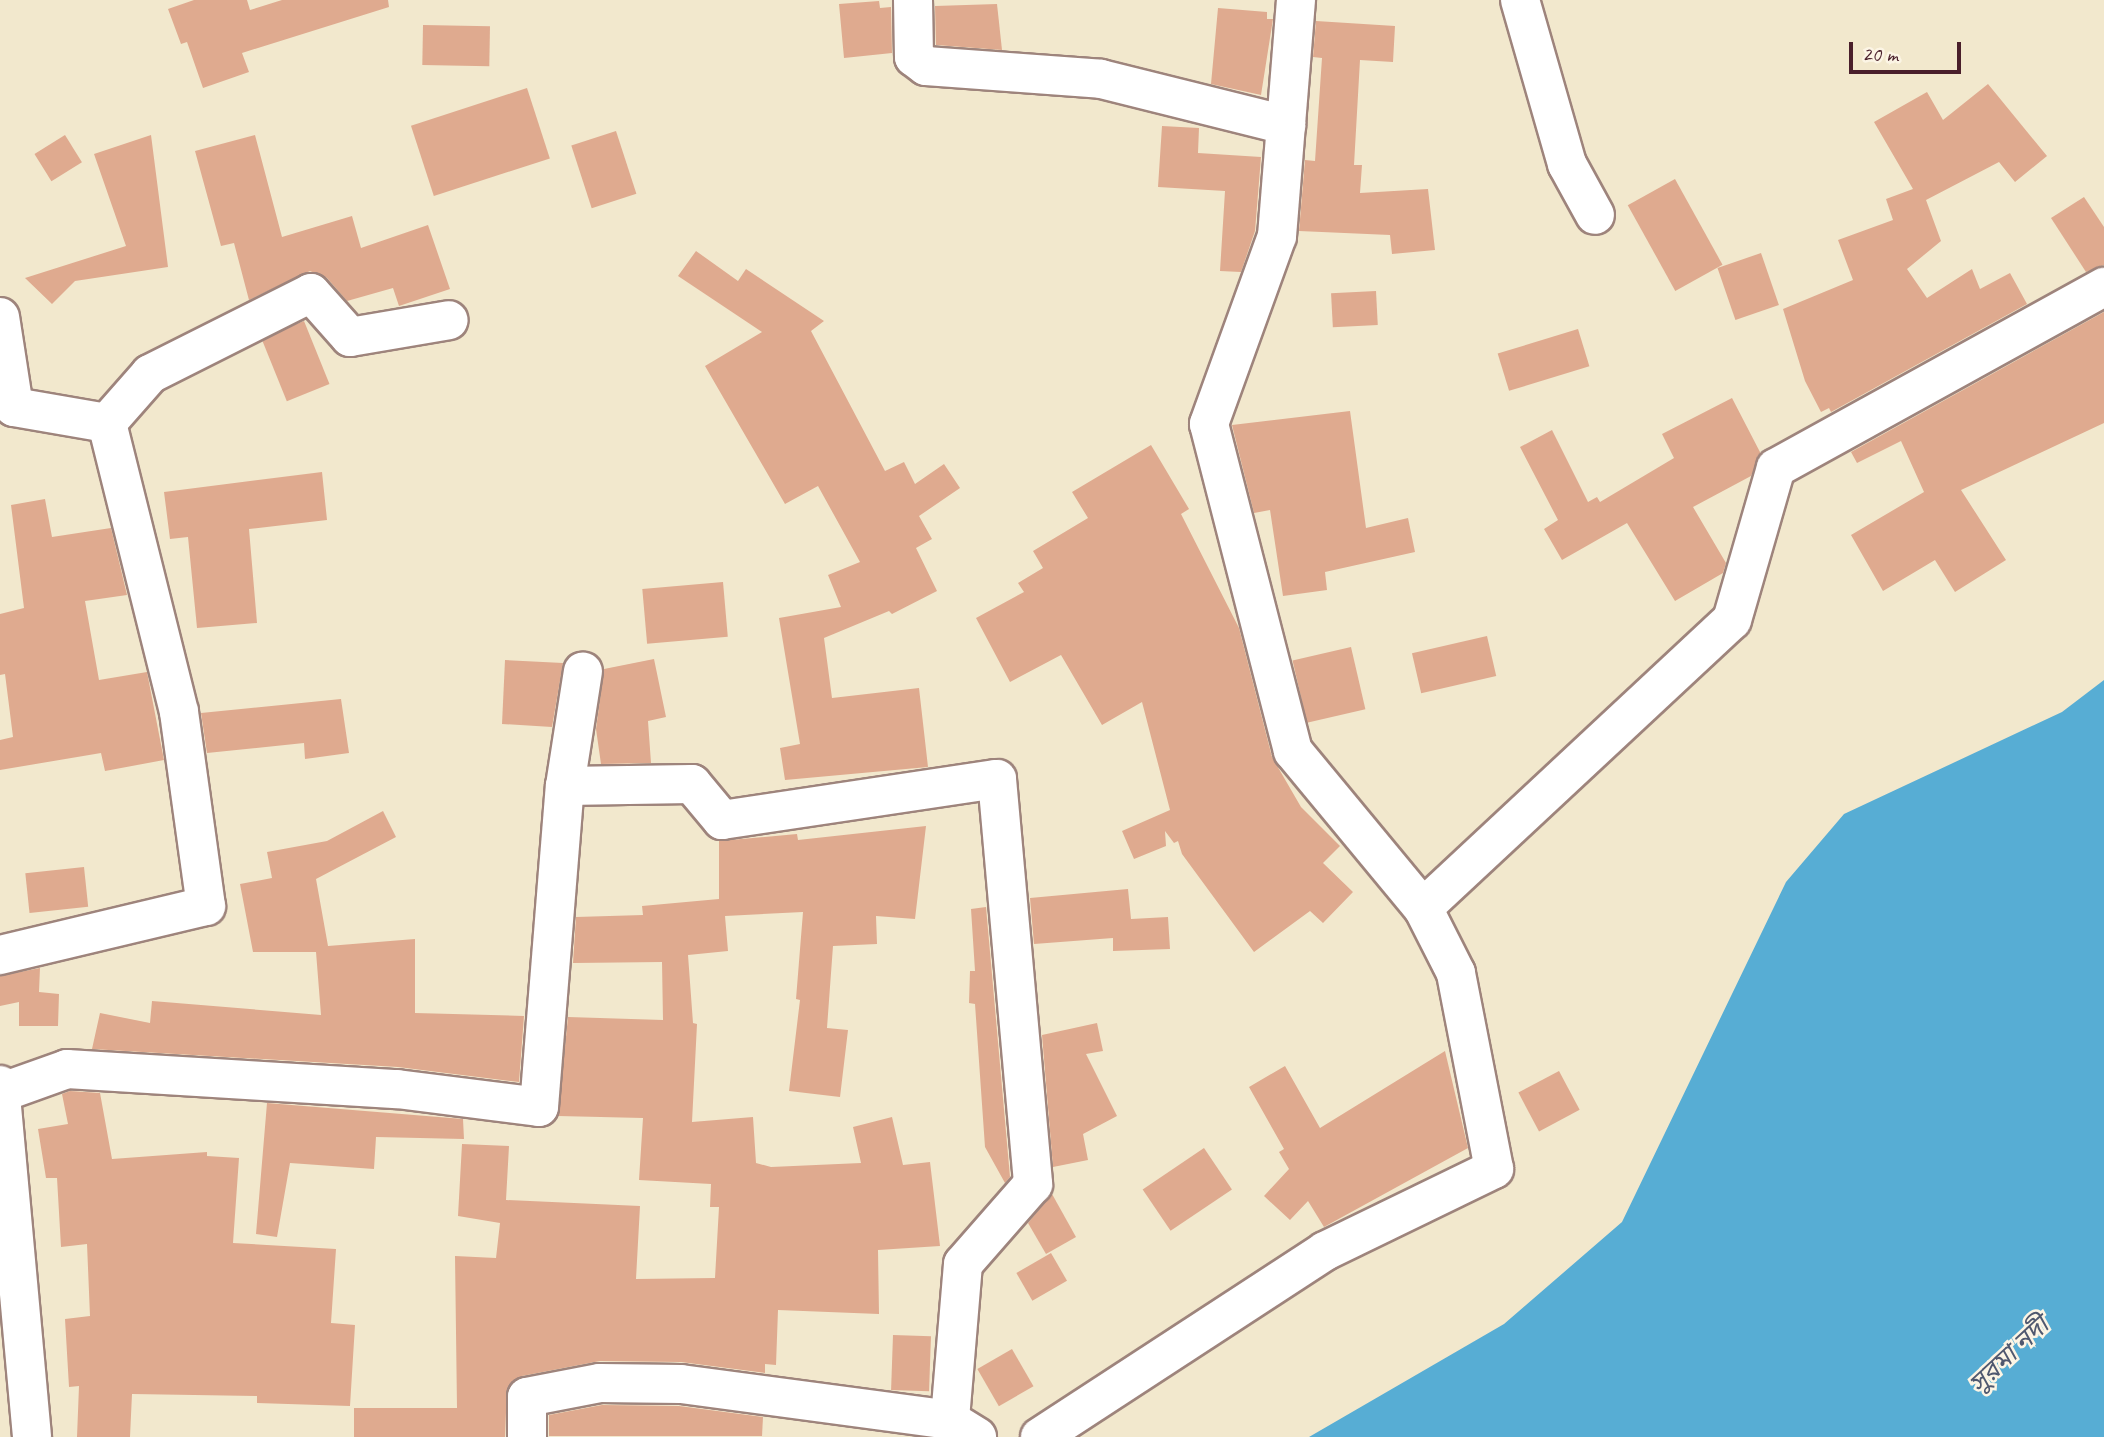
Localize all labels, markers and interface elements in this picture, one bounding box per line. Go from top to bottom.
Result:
scale bar [1852,28,1964,72]
text: 20 m [1862,41,1898,67]
water label: সুরমা নদী [1963,1310,2055,1400]

